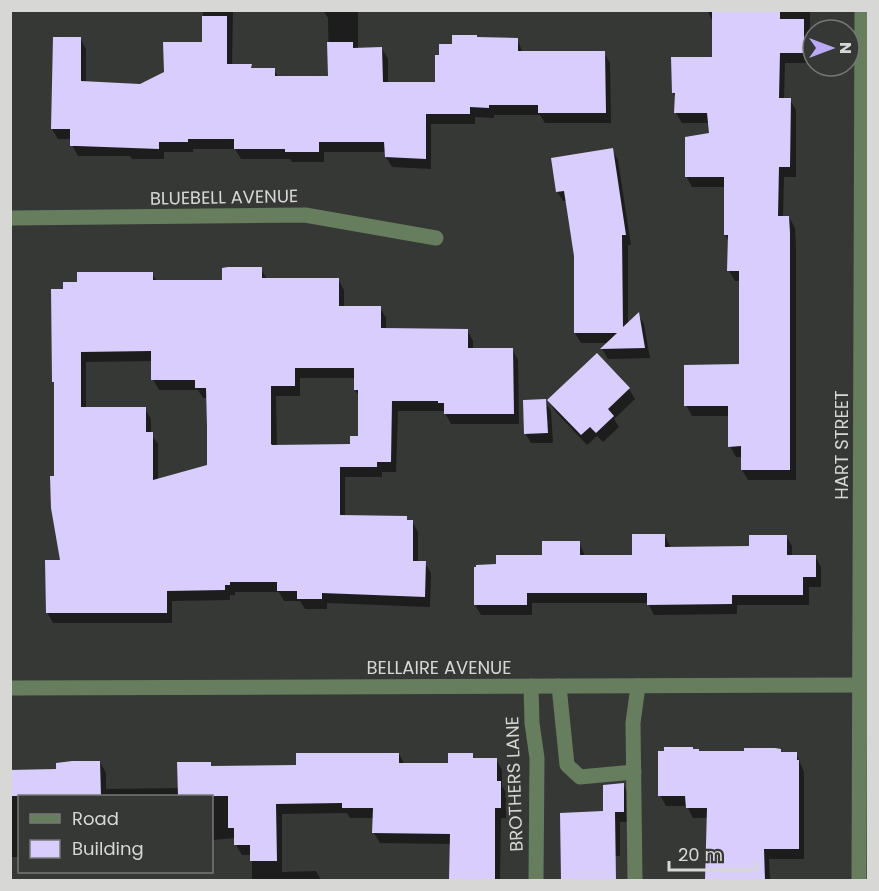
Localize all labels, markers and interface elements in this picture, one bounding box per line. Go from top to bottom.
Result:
north arrow [801,18,861,78]
text: N [834,42,857,54]
street label: BLUEBELL AVENUE [150,183,298,211]
street label: HART STREET [829,390,854,500]
street label: BELLAIRE AVENUE [367,655,511,680]
street label: BROTHERS LANE [499,716,529,852]
legend [18,795,213,873]
text: Road [72,806,119,831]
scale bar [669,834,756,872]
text: Building [72,836,144,861]
text: 20 m [678,842,723,867]

